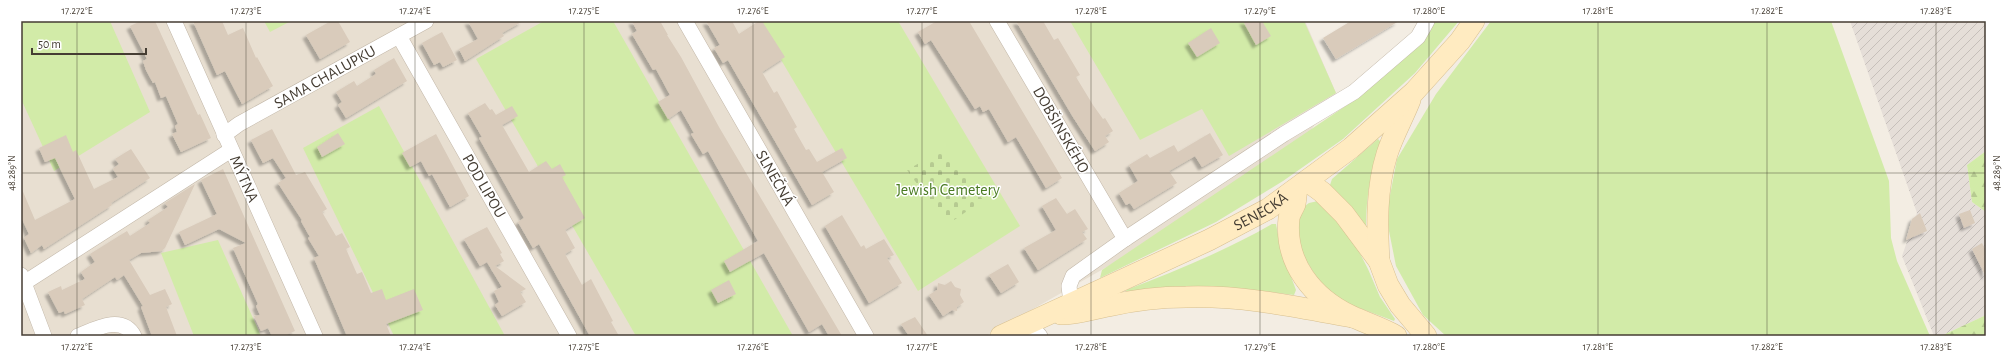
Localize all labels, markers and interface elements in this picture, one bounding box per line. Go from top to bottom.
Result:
text: 17.272°E [62,6,93,16]
text: 17.273°E [231,6,261,16]
text: 17.274°E [399,6,431,16]
text: 17.275°E [569,6,599,16]
text: 17.276°E [737,6,769,16]
text: 17.277°E [907,6,937,16]
text: 17.278°E [1075,6,1107,16]
text: 17.279°E [1244,6,1276,16]
text: 17.280°E [1413,6,1445,16]
text: 17.281°E [1583,6,1613,16]
text: 17.282°E [1751,6,1783,16]
text: 17.283°E [1920,6,1952,16]
scale bar [32,30,146,56]
text: 50 m [38,38,61,50]
street label: SAMA CHALUPKU [271,42,379,112]
street label: DOBŠINSKÉHO [1030,83,1094,176]
street label: SLNEČNÁ [753,147,799,208]
street label: POD LIPOU [459,151,509,221]
street label: MÝTNA [227,153,263,205]
text: 48.289°N [7,155,17,191]
text: 48.289°N [1992,155,2002,191]
park label: Jewish Cemetery [896,182,1000,199]
street label: SENECKÁ [1231,188,1291,234]
text: 17.272°E [62,342,93,352]
text: 17.273°E [231,342,261,352]
text: 17.274°E [399,342,431,352]
text: 17.275°E [569,342,599,352]
text: 17.276°E [737,342,769,352]
text: 17.277°E [907,342,937,352]
text: 17.278°E [1075,342,1107,352]
text: 17.279°E [1244,342,1276,352]
text: 17.280°E [1413,342,1445,352]
text: 17.281°E [1583,342,1613,352]
text: 17.282°E [1751,342,1783,352]
text: 17.283°E [1920,342,1952,352]

